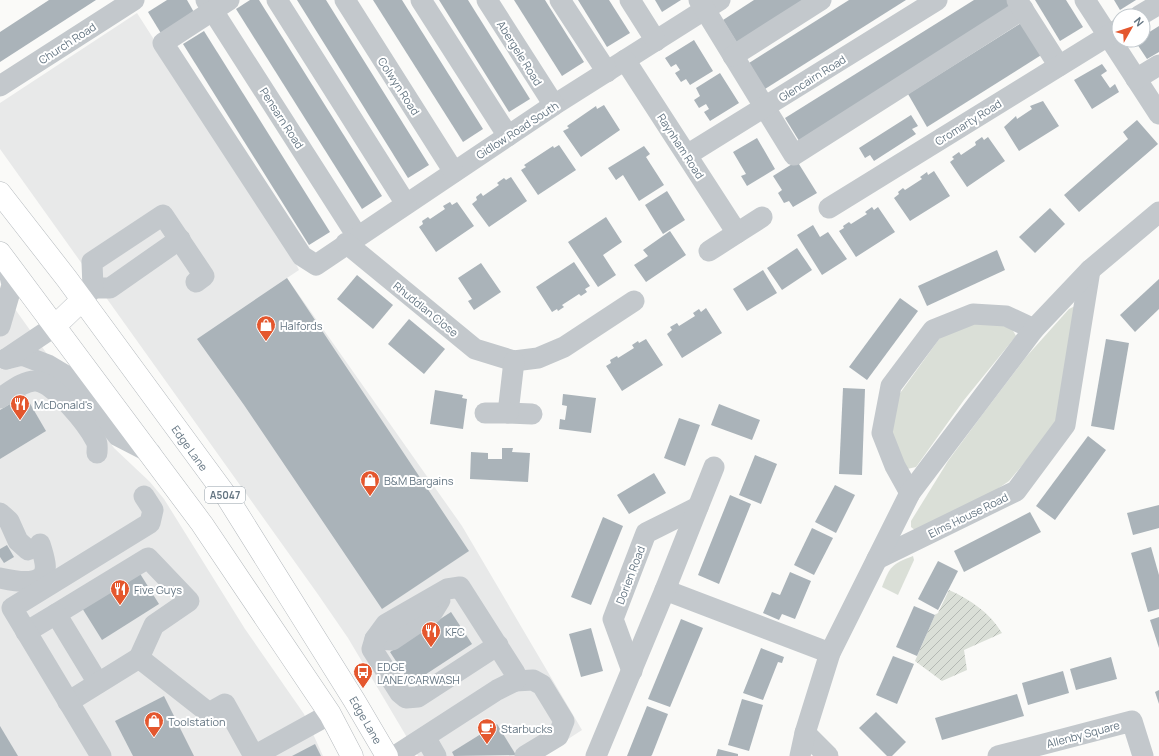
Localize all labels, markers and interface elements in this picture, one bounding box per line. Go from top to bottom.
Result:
north arrow [1111,8,1151,48]
text: N [1131,14,1148,29]
street label: Abergele Road [494,18,546,88]
street label: Church Road [35,19,99,67]
street label: Glencairn Road [776,51,848,105]
street label: Colwyn Road [375,54,423,118]
street label: Pensarn Road [257,85,307,151]
street label: Cromarty Road [932,96,1004,148]
street label: Gidlow Road South [473,98,561,162]
street label: Raynham Road [654,110,708,182]
street label: Rhuddlan Close [390,278,462,340]
shop icon: Halfords [255,314,277,342]
place label: Halfords [280,318,323,333]
restaurant icon: McDonald's [9,393,31,421]
place label: McDonald's [34,397,92,412]
street label: Edge Lane [168,422,212,474]
shop icon: B&M Bargains [359,469,381,497]
place label: B&M Bargains [384,473,454,488]
road number: A5047 [205,487,245,503]
street label: Elms House Road [926,489,1010,541]
street label: Dorien Road [612,544,648,606]
restaurant icon: Five Guys [109,578,131,606]
place label: Five Guys [134,582,182,597]
restaurant icon: KFC [420,620,442,648]
place label: KFC [445,624,465,639]
place label: EDGE LANE/CARWASH [377,659,460,687]
bus stop icon: EDGE LANE/CARWASH [352,661,374,689]
street label: Edge Lane [346,693,386,747]
shop icon: Toolstation [143,710,165,738]
place label: Toolstation [168,714,226,729]
cafe icon: Starbucks [476,717,498,745]
street label: Allenby Square [1045,717,1122,751]
place label: Starbucks [501,721,553,736]

